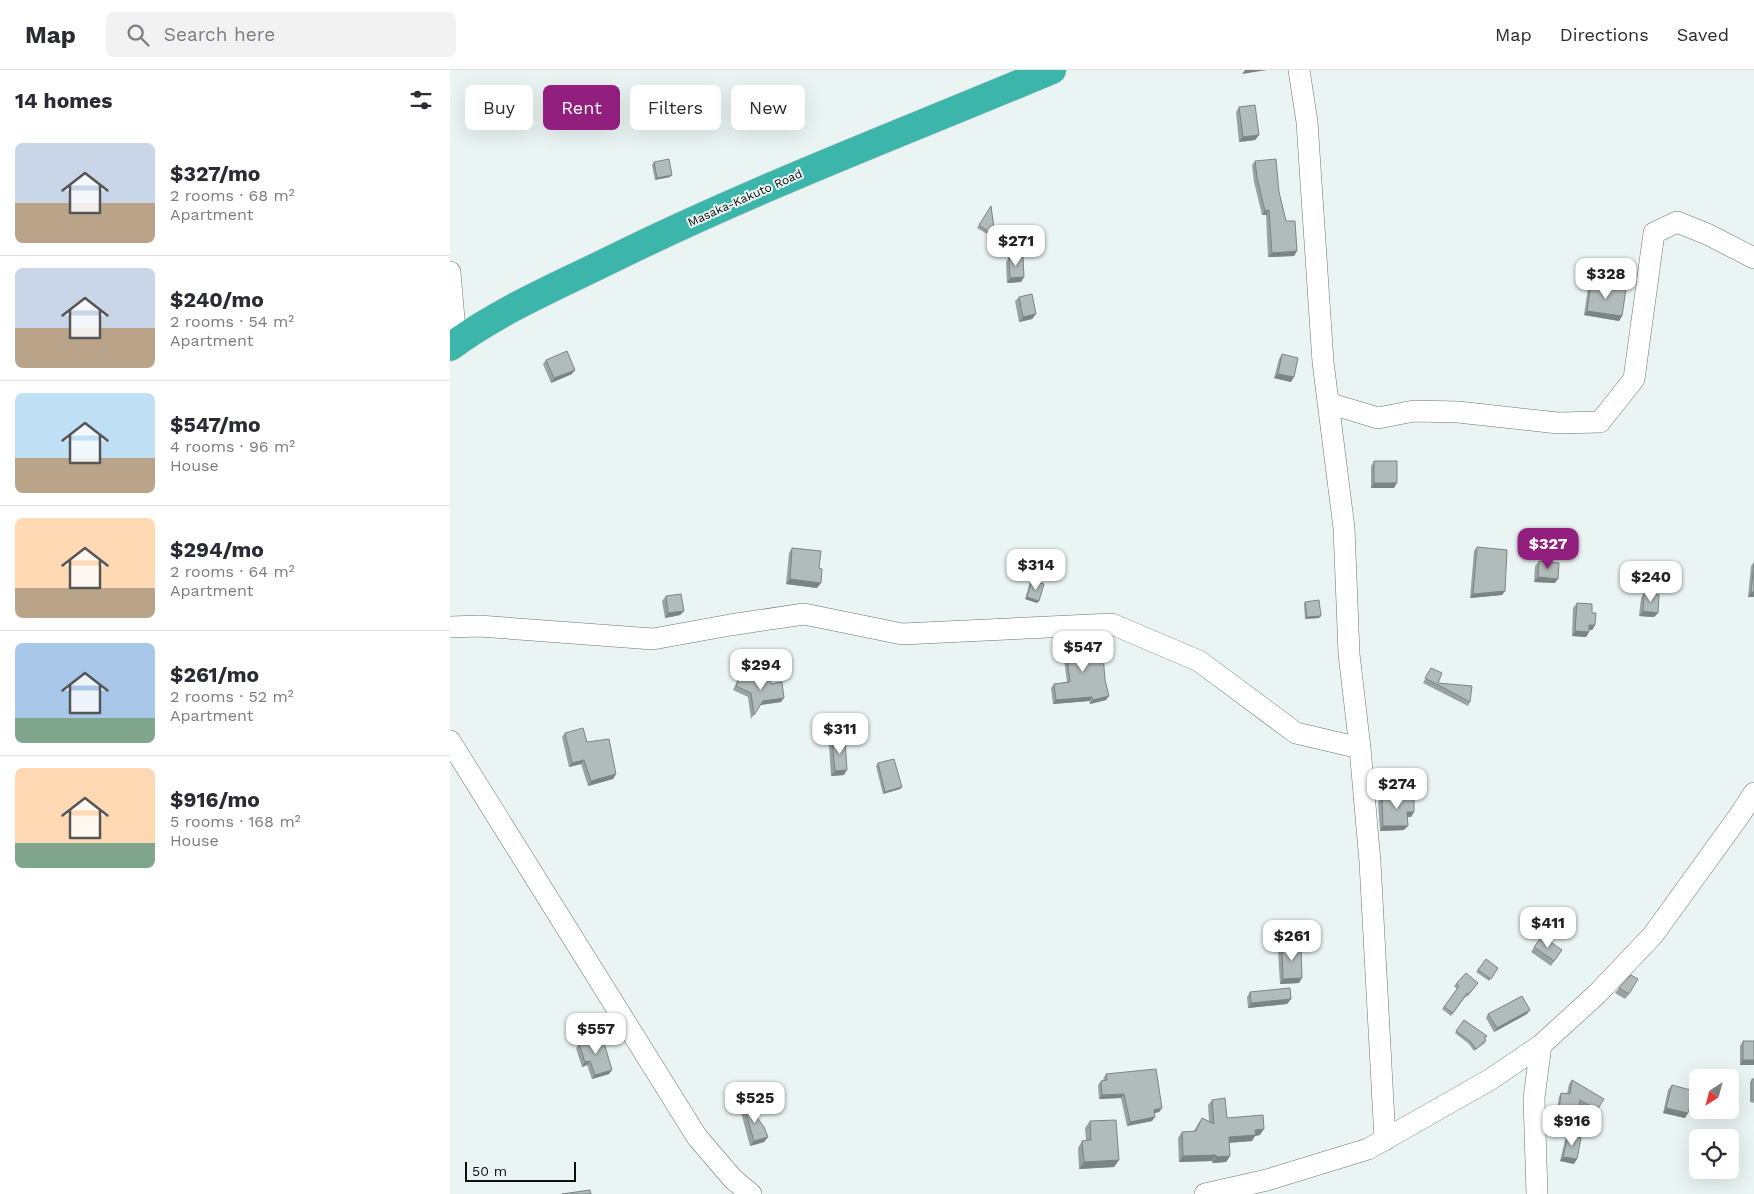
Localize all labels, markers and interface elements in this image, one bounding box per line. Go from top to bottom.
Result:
search box [106,12,456,57]
text: Map [25,21,76,49]
icon: search [124,21,152,49]
text: Search here [164,23,275,46]
text: Map [1495,24,1532,45]
text: Directions [1560,24,1649,45]
text: Saved [1677,24,1729,45]
chip: Buy [465,85,533,130]
chip: Rent [543,85,620,130]
chip: Filters [630,85,721,130]
chip: New [731,85,805,130]
icon: filters [407,86,435,114]
text: 14 homes [15,88,112,113]
text: $327/mo [170,161,260,186]
icon: home [55,163,115,223]
street label: Masaka-Kakuto Road [686,166,804,230]
text: 2 rooms · 68 m² [170,186,295,205]
text: Apartment [170,205,253,224]
pin: $271 [986,224,1046,267]
text: $271 [998,231,1034,250]
pin: $328 [1576,258,1636,300]
text: $328 [1586,264,1626,283]
text: $240/mo [170,287,264,312]
icon: home [55,288,115,348]
text: 2 rooms · 54 m² [170,312,294,331]
text: Apartment [170,331,253,350]
text: $547/mo [170,412,261,437]
icon: home [55,413,115,473]
text: 4 rooms · 96 m² [170,437,295,456]
text: House [170,456,219,475]
pin: $327 [1518,528,1578,570]
text: $327 [1529,534,1567,553]
text: $294/mo [170,537,264,562]
icon: home [55,538,115,598]
pin: $314 [1006,548,1066,591]
text: $314 [1018,555,1054,574]
pin: $240 [1621,560,1681,603]
text: 2 rooms · 64 m² [170,562,295,581]
text: $240 [1631,567,1671,586]
text: Apartment [170,581,253,600]
pin: $547 [1053,630,1113,673]
text: $547 [1064,637,1102,656]
pin: $294 [731,648,791,691]
text: $294 [741,655,781,674]
text: $261/mo [170,662,259,687]
icon: home [55,663,115,723]
text: 2 rooms · 52 m² [170,687,294,706]
text: Apartment [170,706,253,725]
pin: $311 [810,712,870,755]
text: $311 [823,719,857,738]
pin: $274 [1367,768,1427,810]
text: $274 [1378,774,1416,793]
text: $916/mo [170,787,260,812]
icon: home [55,788,115,848]
text: 5 rooms · 168 m² [170,812,301,831]
text: House [170,831,219,850]
pin: $411 [1518,906,1578,949]
text: $411 [1531,913,1565,932]
pin: $261 [1262,920,1322,962]
text: $261 [1274,926,1310,945]
pin: $557 [566,1012,626,1055]
text: $557 [577,1019,615,1038]
north arrow [1689,1069,1739,1119]
map controls [1689,1069,1739,1179]
pin: $525 [725,1082,785,1124]
text: $525 [736,1088,774,1107]
pin: $916 [1542,1104,1602,1147]
text: $916 [1554,1111,1590,1130]
button: locate [1689,1129,1739,1179]
scale bar [465,1159,576,1182]
text: 50 m [472,1163,507,1179]

